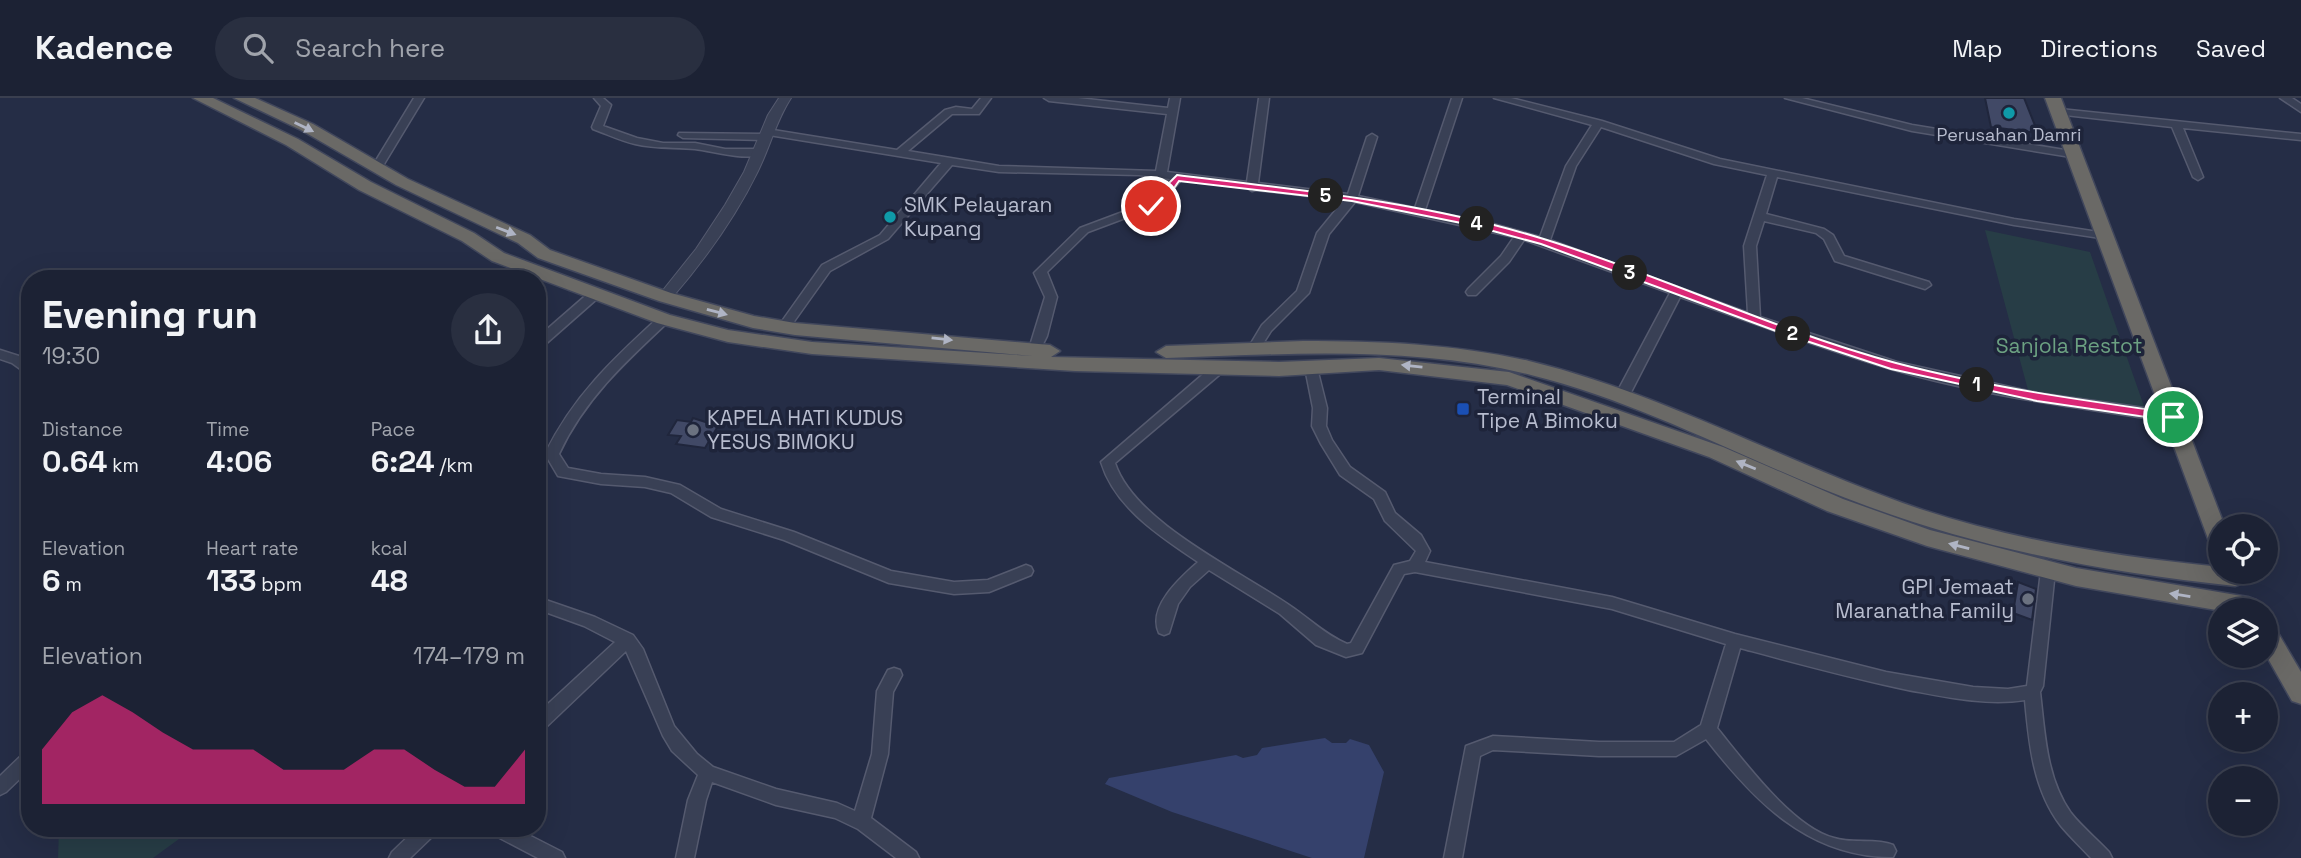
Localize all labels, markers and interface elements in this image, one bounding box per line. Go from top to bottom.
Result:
search box [215,17,705,80]
text: Kadence [35,27,173,69]
icon: search [239,29,277,67]
text: Search here [295,31,445,65]
text: Map [1952,33,2002,64]
text: Directions [2040,33,2158,64]
text: Saved [2196,33,2266,64]
marker: Perusahan Damri [2001,105,2017,121]
one-way arrow [294,121,314,132]
place label: Perusahan Damri [1937,123,2081,146]
pin [1121,176,1181,236]
pin: 5 [1308,178,1344,214]
text: 5 [1320,183,1331,208]
icon: check [1132,187,1170,225]
place label: SMK Pelayaran Kupang [904,191,1052,242]
pin: 4 [1460,206,1494,242]
marker: SMK Pelayaran Kupang [882,209,898,225]
text: 4 [1470,211,1483,236]
one-way arrow [495,226,516,237]
pin: 3 [1612,256,1648,290]
text: 3 [1624,260,1635,285]
text: Evening run [42,291,258,339]
button: share [451,293,525,367]
one-way arrow [706,307,728,318]
pin: 2 [1776,316,1811,352]
text: 2 [1787,321,1798,346]
park label: Sanjola Restot [1996,332,2142,359]
one-way arrow [932,334,954,345]
text: 19:30 [42,341,100,371]
one-way arrow [1401,361,1423,372]
pin: 1 [1960,368,1994,402]
text: 1 [1972,372,1981,397]
place label: Terminal Tipe A Bimoku [1477,383,1618,434]
pin [2143,387,2203,447]
icon: arrive [2154,398,2192,436]
marker: Terminal Tipe A Bimoku [1455,401,1471,417]
place label: KAPELA HATI KUDUS YESUS BIMOKU [707,404,903,455]
text: Distance [42,417,123,442]
text: Time [206,417,250,442]
text: Pace [371,417,415,442]
marker: KAPELA HATI KUDUS YESUS BIMOKU [685,422,701,438]
text: 0.64 [42,442,107,481]
text: 4:06 [206,442,272,481]
text: 6:24 [371,442,435,481]
text: km [107,453,139,478]
text: /km [435,453,473,478]
one-way arrow [1736,459,1757,470]
map controls [2208,514,2278,836]
button: locate [2208,514,2278,584]
text: Elevation [42,536,125,561]
text: Heart rate [206,536,299,561]
text: kcal [371,536,407,561]
one-way arrow [1947,540,1969,551]
text: 6 [42,561,61,600]
text: 133 [206,561,256,600]
text: 48 [371,561,408,600]
text: m [61,572,82,597]
text: bpm [256,572,302,597]
place label: GPI Jemaat Maranatha Family [1835,573,2014,624]
one-way arrow [2169,589,2191,600]
marker: GPI Jemaat Maranatha Family [2020,591,2036,607]
button: layers [2208,598,2278,668]
text: Elevation [42,641,143,671]
text: 174–179 m [413,641,525,671]
button: + [2208,682,2278,752]
button: − [2208,766,2278,836]

